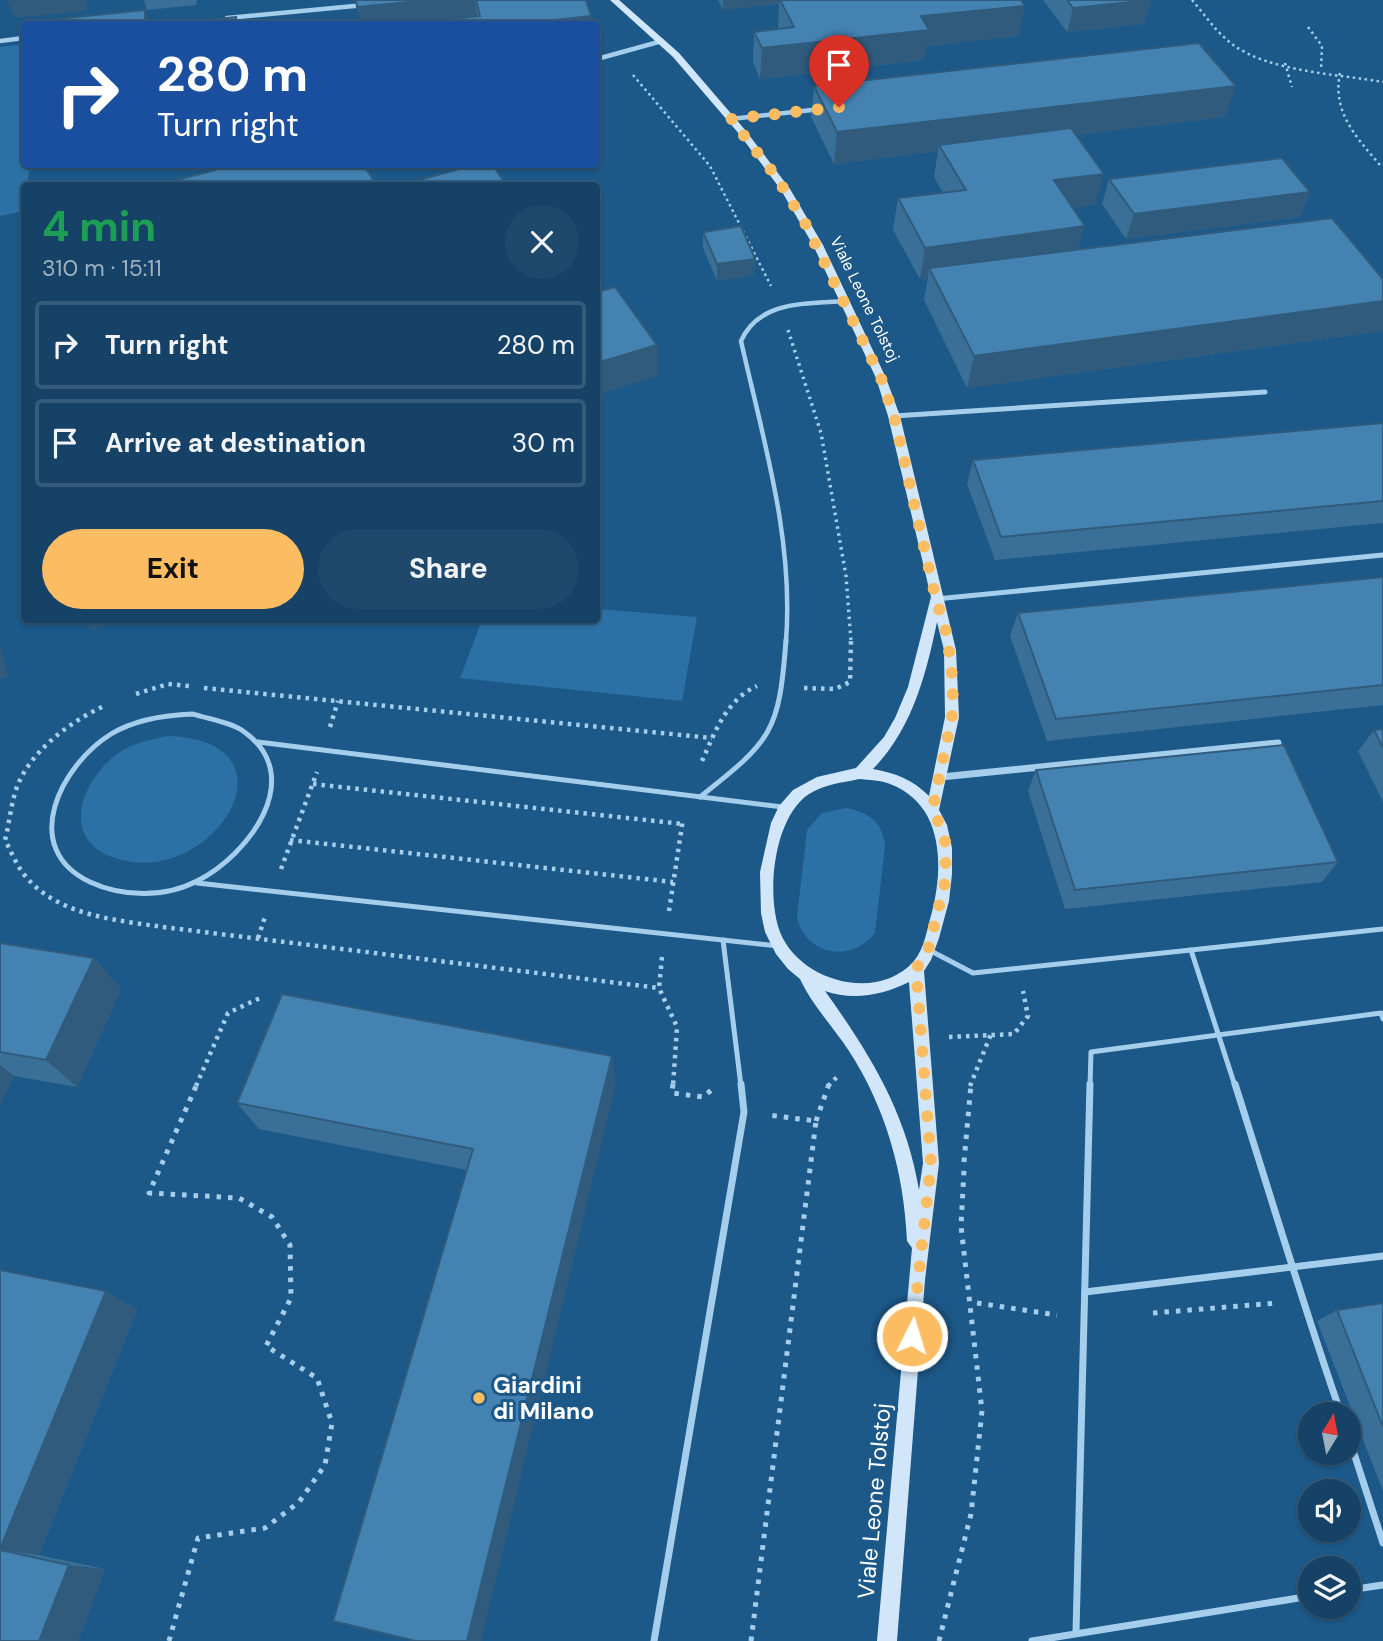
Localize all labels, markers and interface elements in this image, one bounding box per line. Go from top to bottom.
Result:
pin [809,35,869,107]
text: 280 m [157,42,308,106]
icon: arrive [820,46,858,84]
icon: right [42,49,133,140]
text: Turn right [157,104,299,146]
text: 4 min [42,199,156,254]
button: close [505,205,579,279]
street label: Viale Leone Tolstoj [826,233,904,365]
text: 310 m · 15:11 [42,253,162,283]
icon: right [46,326,84,364]
text: Turn right [105,328,229,362]
text: 280 m [497,328,575,362]
icon: arrive [46,424,84,462]
text: Arrive at destination [105,426,366,460]
text: 30 m [512,426,575,460]
button: Exit [42,529,304,609]
button: Share [318,529,579,609]
position arrow [875,1299,949,1373]
place label: Giardini di Milano [493,1370,594,1426]
marker: Giardini di Milano [471,1390,487,1406]
street label: Viale Leone Tolstoj [850,1402,898,1600]
north arrow [1298,1402,1362,1465]
map controls [1298,1402,1361,1619]
button: sound [1298,1479,1361,1542]
button: layers [1298,1556,1361,1619]

